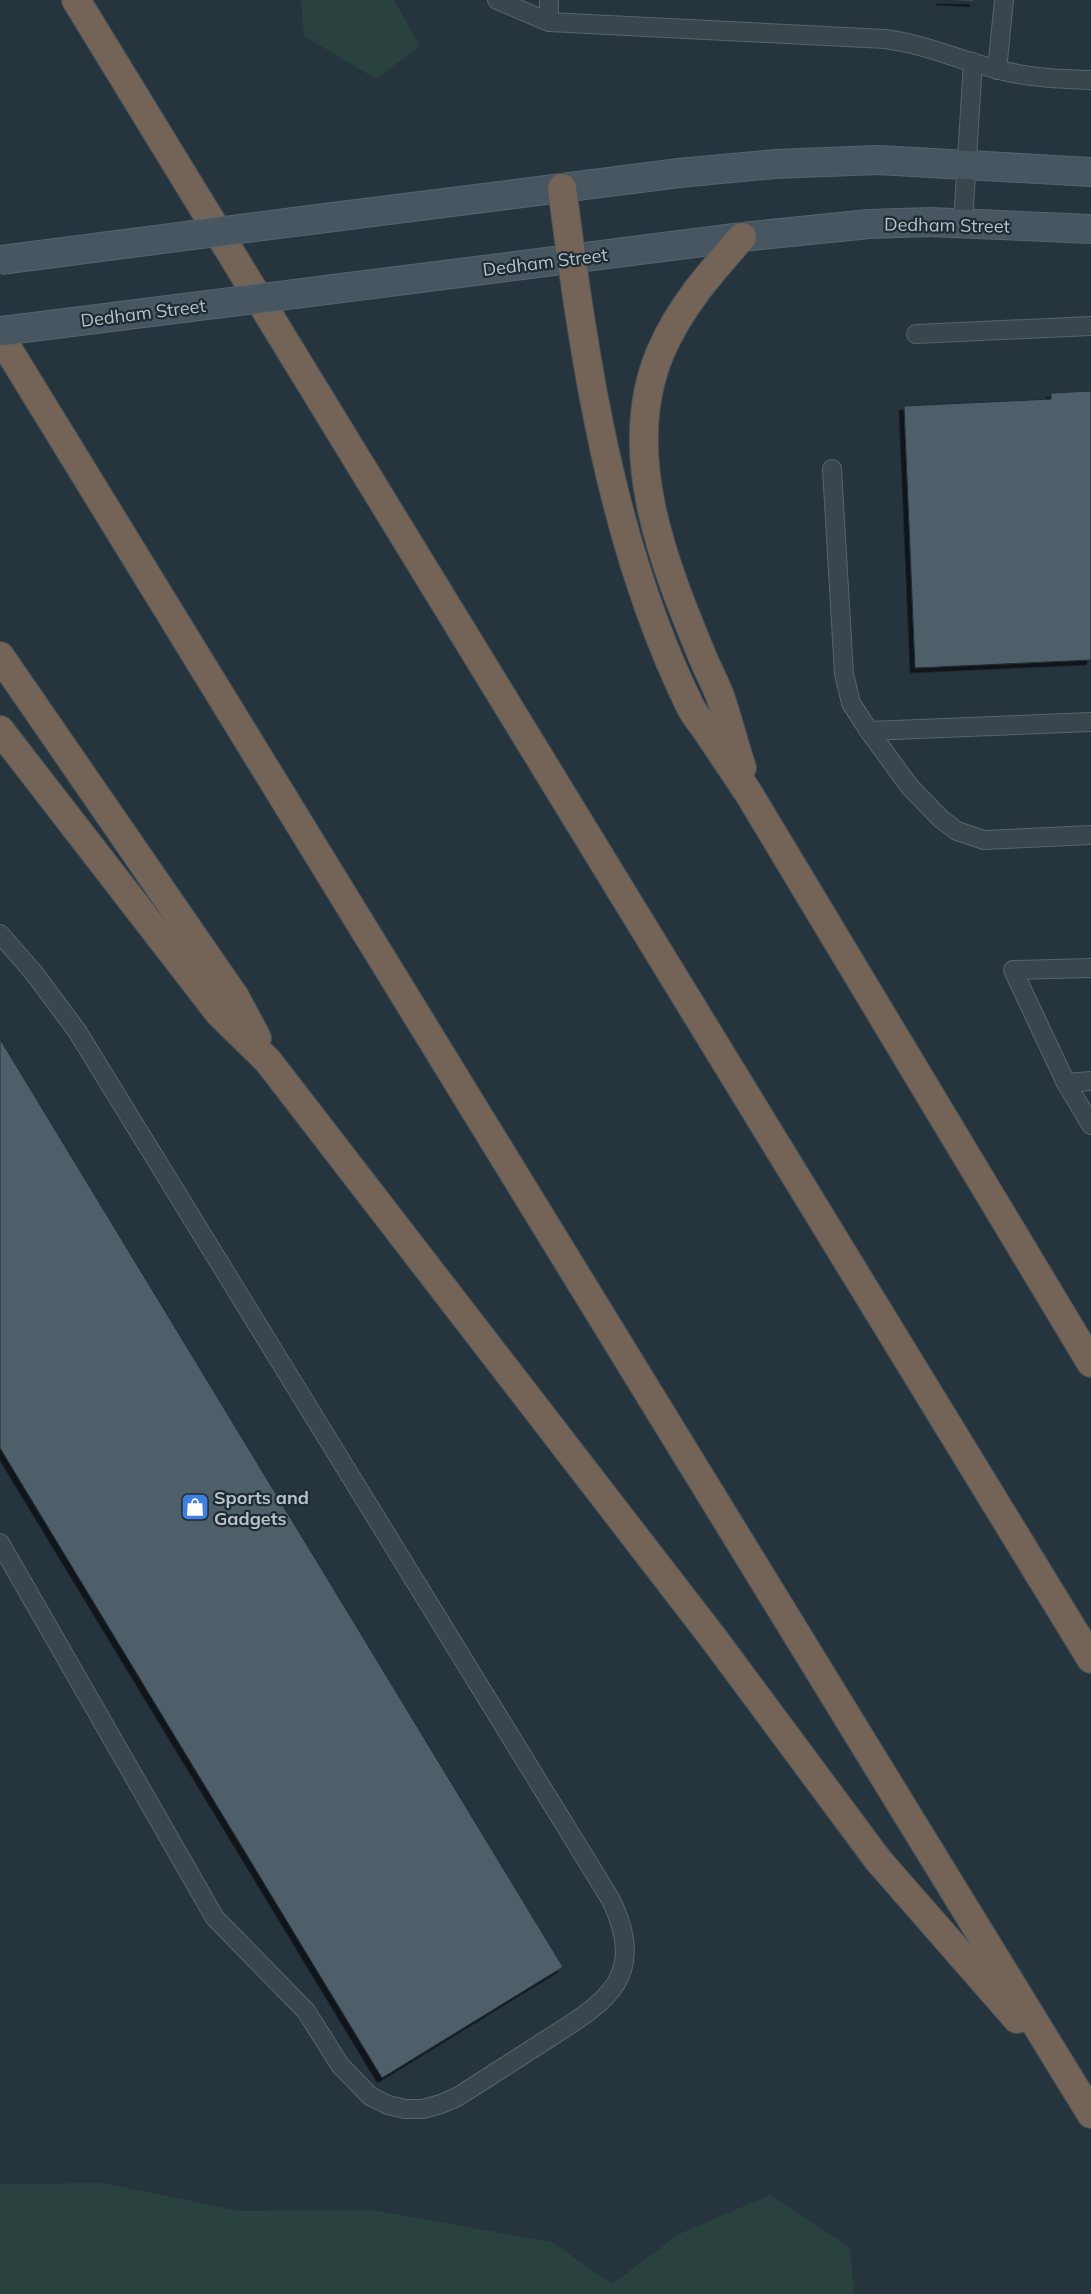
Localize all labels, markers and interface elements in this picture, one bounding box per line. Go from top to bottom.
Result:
street label: Dedham Street [884,212,1010,238]
street label: Dedham Street [481,243,609,281]
street label: Dedham Street [79,294,207,332]
place label: Sports and Gadgets [214,1486,309,1530]
shop icon: Sports and Gadgets [180,1492,210,1522]

